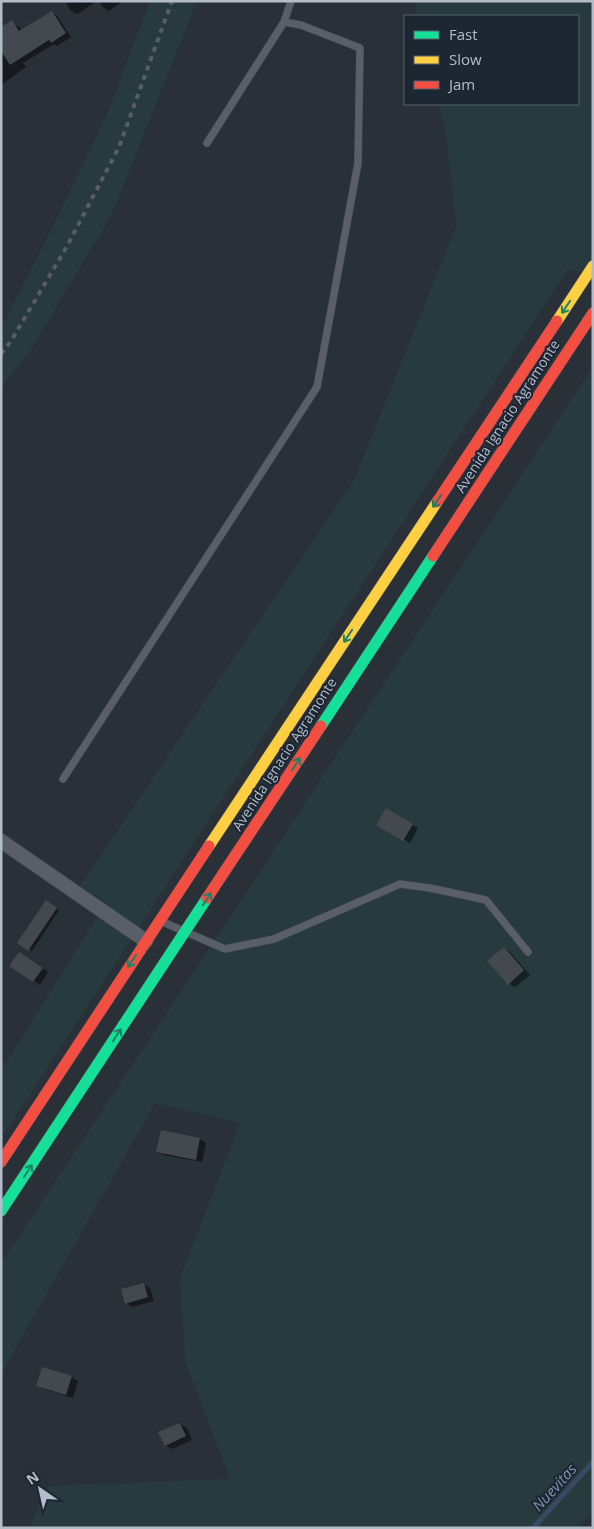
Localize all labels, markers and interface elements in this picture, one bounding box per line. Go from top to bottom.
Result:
legend [404,15,579,105]
text: Fast [449,24,478,44]
text: Slow [449,49,482,69]
text: Jam [447,74,475,94]
one-way arrow [561,300,571,314]
street label: Avenida Ignacio Agramonte [450,336,564,496]
one-way arrow [432,494,443,508]
one-way arrow [342,629,352,643]
street label: Avenida Ignacio Agramonte [227,674,341,834]
one-way arrow [291,757,301,771]
one-way arrow [202,893,212,907]
one-way arrow [127,954,137,968]
one-way arrow [112,1028,123,1042]
one-way arrow [23,1164,33,1178]
water label: Nuevitas [527,1459,581,1515]
north arrow [15,1464,65,1514]
text: N [22,1467,42,1489]

